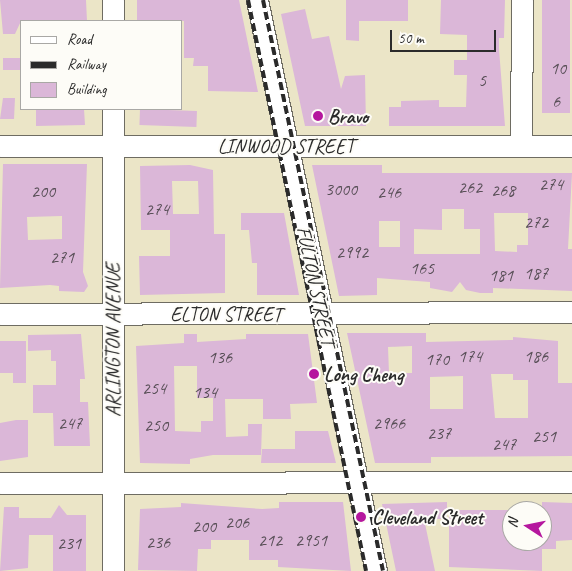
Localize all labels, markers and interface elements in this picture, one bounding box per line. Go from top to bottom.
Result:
legend [20,20,182,110]
scale bar [392,20,498,52]
text: 50 m [398,29,424,48]
text: Road [67,30,92,49]
text: Railway [67,55,106,74]
house number: 10 [550,57,566,79]
house number: 5 [478,69,486,91]
text: Building [67,80,106,99]
house number: 6 [552,90,560,112]
place label: Bravo [328,104,368,128]
marker: Bravo [312,110,324,122]
street label: LINWOOD STREET [218,134,354,158]
house number: 274 [539,173,563,195]
house number: 262 [458,176,482,198]
house number: 3000 [325,178,357,200]
house number: 268 [491,179,515,201]
house number: 200 [31,180,55,202]
house number: 246 [377,181,401,203]
house number: 274 [145,198,169,220]
house number: 272 [524,211,548,233]
street label: FULTON STREET [292,224,340,348]
house number: 2992 [336,241,368,263]
house number: 271 [50,246,74,268]
house number: 165 [410,257,434,279]
house number: 187 [524,262,548,284]
street label: ARLINGTON AVENUE [101,263,125,417]
house number: 181 [489,264,513,286]
street label: ELTON STREET [170,302,282,326]
house number: 174 [458,345,482,367]
house number: 186 [524,345,548,367]
house number: 136 [208,346,232,368]
house number: 170 [425,348,449,370]
place label: Long Cheng [324,362,403,386]
marker: Long Cheng [308,368,320,380]
house number: 254 [142,377,166,399]
house number: 134 [193,381,217,403]
house number: 247 [58,412,82,434]
house number: 2966 [373,412,405,434]
house number: 250 [144,414,168,436]
house number: 237 [427,422,451,444]
house number: 251 [532,425,556,447]
house number: 247 [492,433,516,455]
north arrow [502,501,552,551]
place label: Cleveland Street [372,505,483,529]
marker: Cleveland Street [354,510,368,524]
house number: 206 [225,511,249,533]
house number: 200 [192,515,216,537]
text: N [504,517,522,529]
house number: 212 [258,529,282,551]
house number: 2951 [295,529,327,551]
house number: 236 [146,531,170,553]
house number: 231 [57,532,81,554]

